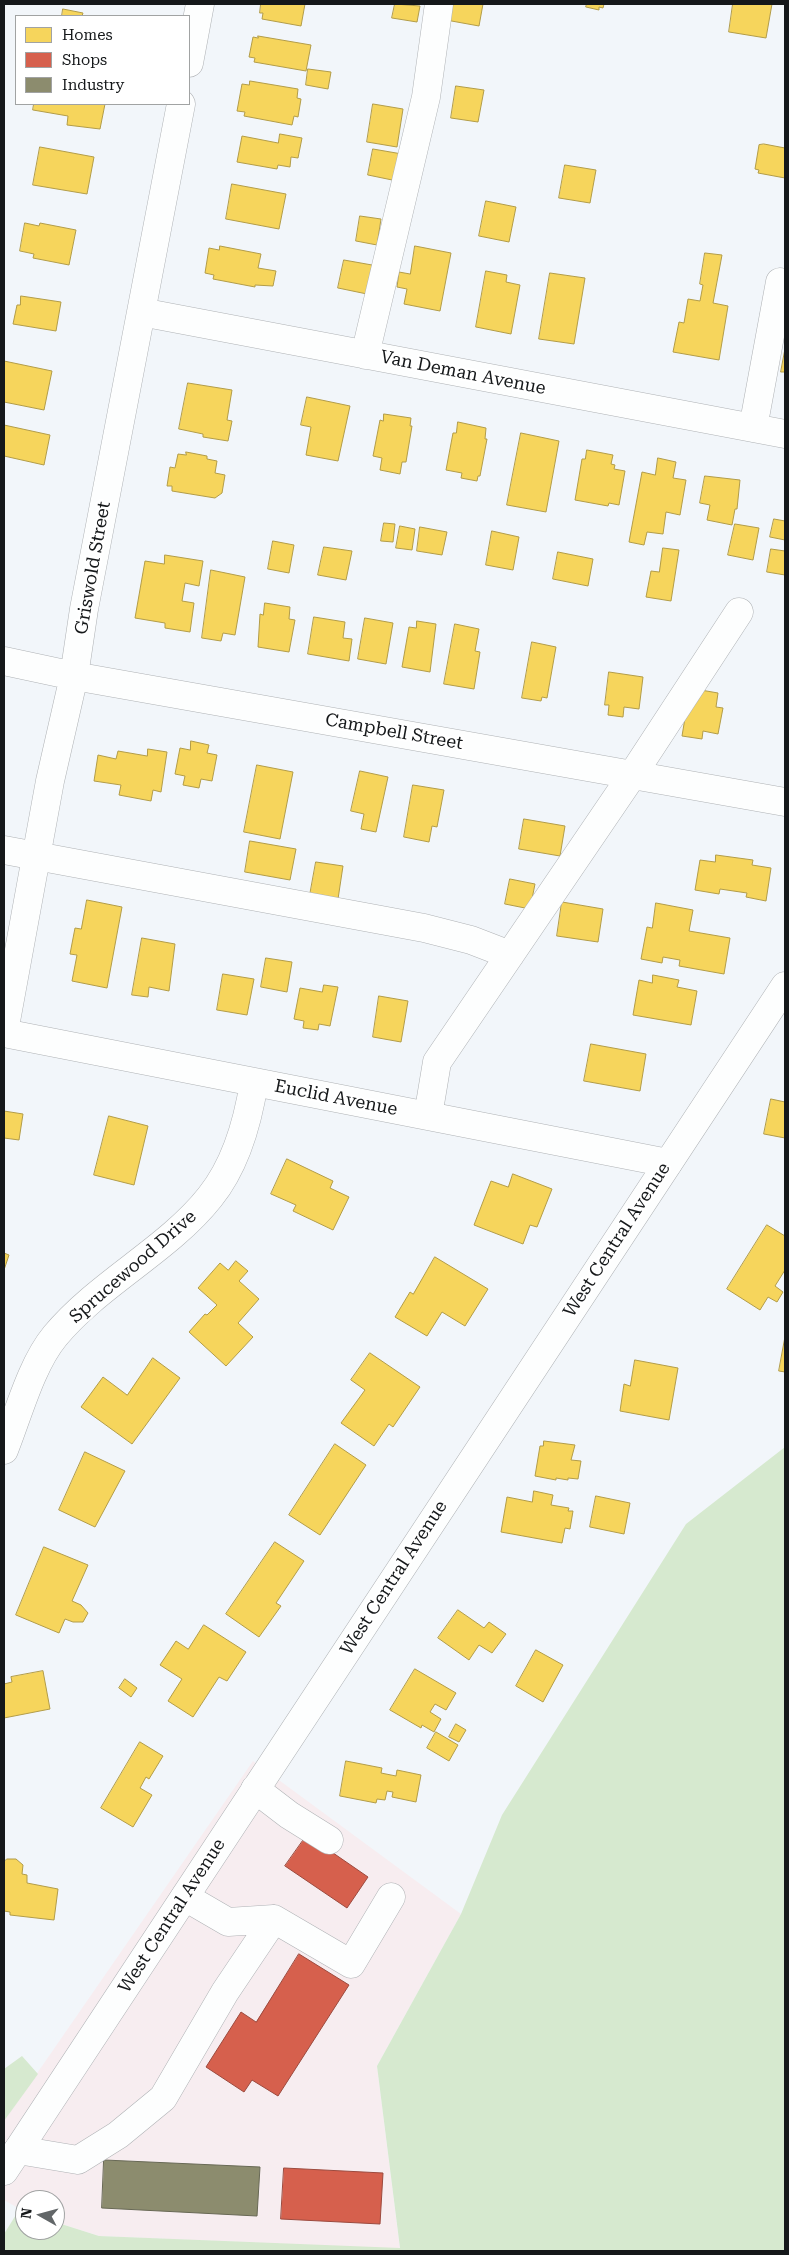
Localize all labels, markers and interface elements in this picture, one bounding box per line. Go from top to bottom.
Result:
legend [15,15,190,105]
text: Homes [62,26,113,44]
text: Shops [62,51,107,69]
text: Industry [62,76,124,94]
street label: Van Deman Avenue [378,346,548,400]
street label: Griswold Street [71,500,115,636]
street label: Campbell Street [323,709,465,755]
street label: Euclid Avenue [273,1076,399,1120]
street label: West Central Avenue [559,1159,675,1321]
street label: Sprucewood Drive [65,1206,201,1328]
street label: West Central Avenue [336,1497,452,1659]
street label: West Central Avenue [114,1835,230,1997]
north arrow [15,2190,65,2240]
text: N [18,2207,35,2220]

